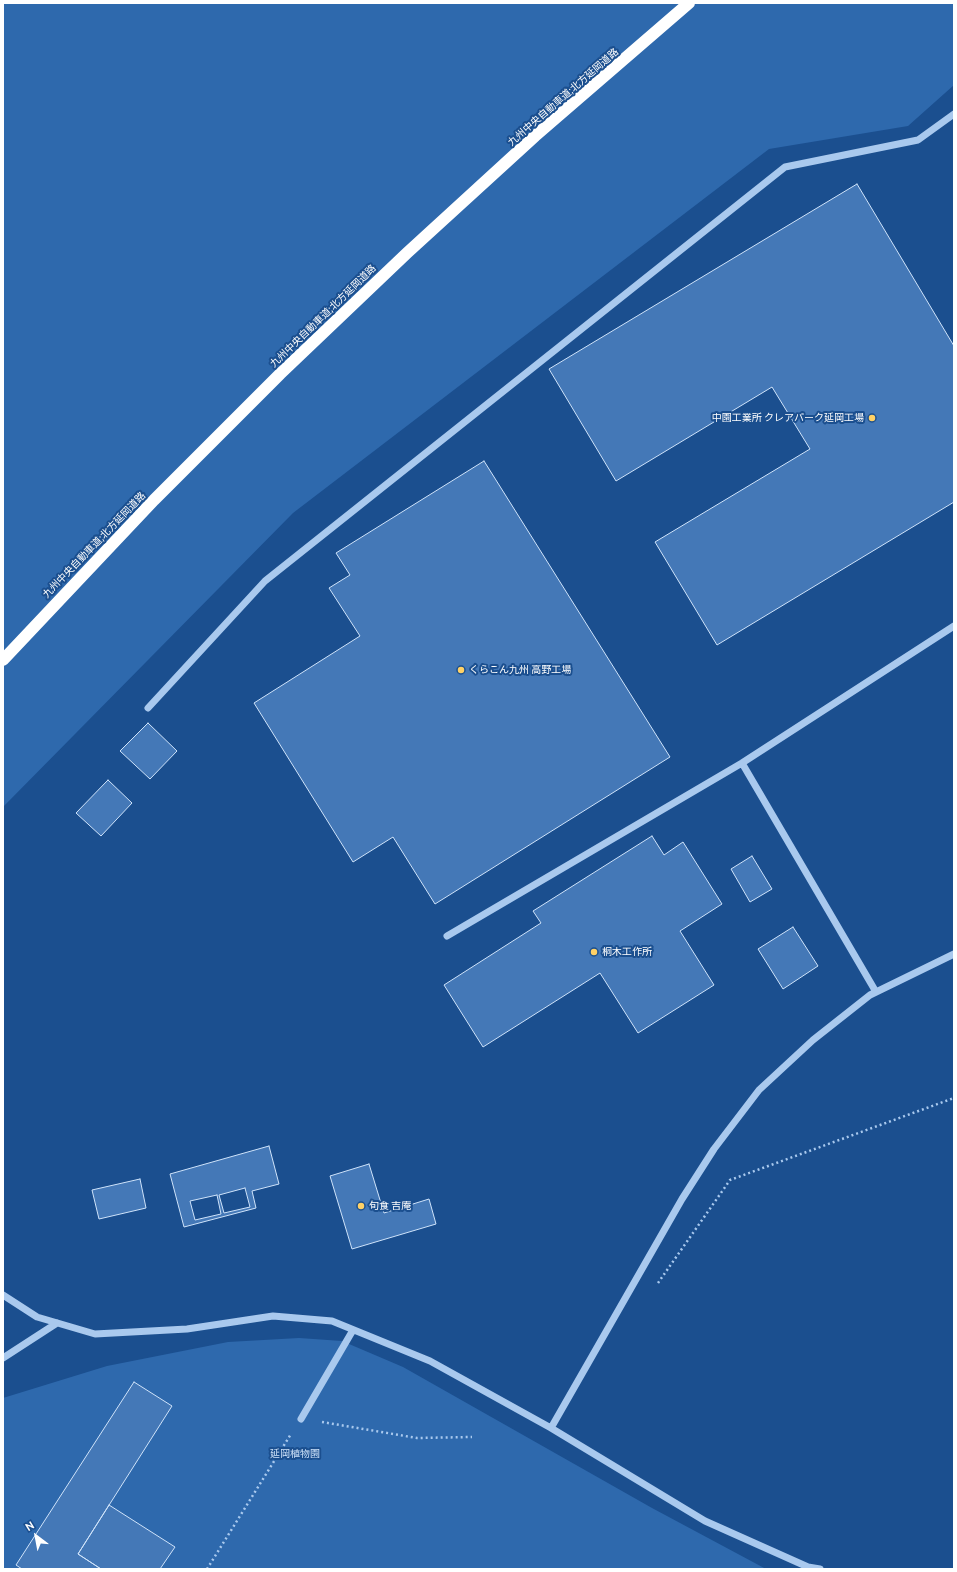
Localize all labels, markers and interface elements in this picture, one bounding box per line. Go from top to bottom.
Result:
street label: 九州中央自動車道;北方延岡道路 [505,46,621,148]
street label: 九州中央自動車道;北方延岡道路 [268,262,378,370]
place label: 中園工業所 クレアパーク延岡工場 [712,412,864,424]
marker: 中園工業所 クレアパーク延岡工場 [867,413,877,423]
street label: 九州中央自動車道;北方延岡道路 [40,490,148,600]
place label: くらこん九州 高野工場 [469,664,571,676]
marker: くらこん九州 高野工場 [456,665,466,675]
place label: 桐木工作所 [602,946,652,958]
marker: 桐木工作所 [589,947,599,957]
place label: 旬食 吉庵 [369,1200,411,1212]
marker: 旬食 吉庵 [356,1201,366,1211]
park label: 延岡植物園 [270,1448,320,1460]
north arrow [16,1516,56,1556]
text: N [23,1519,36,1533]

